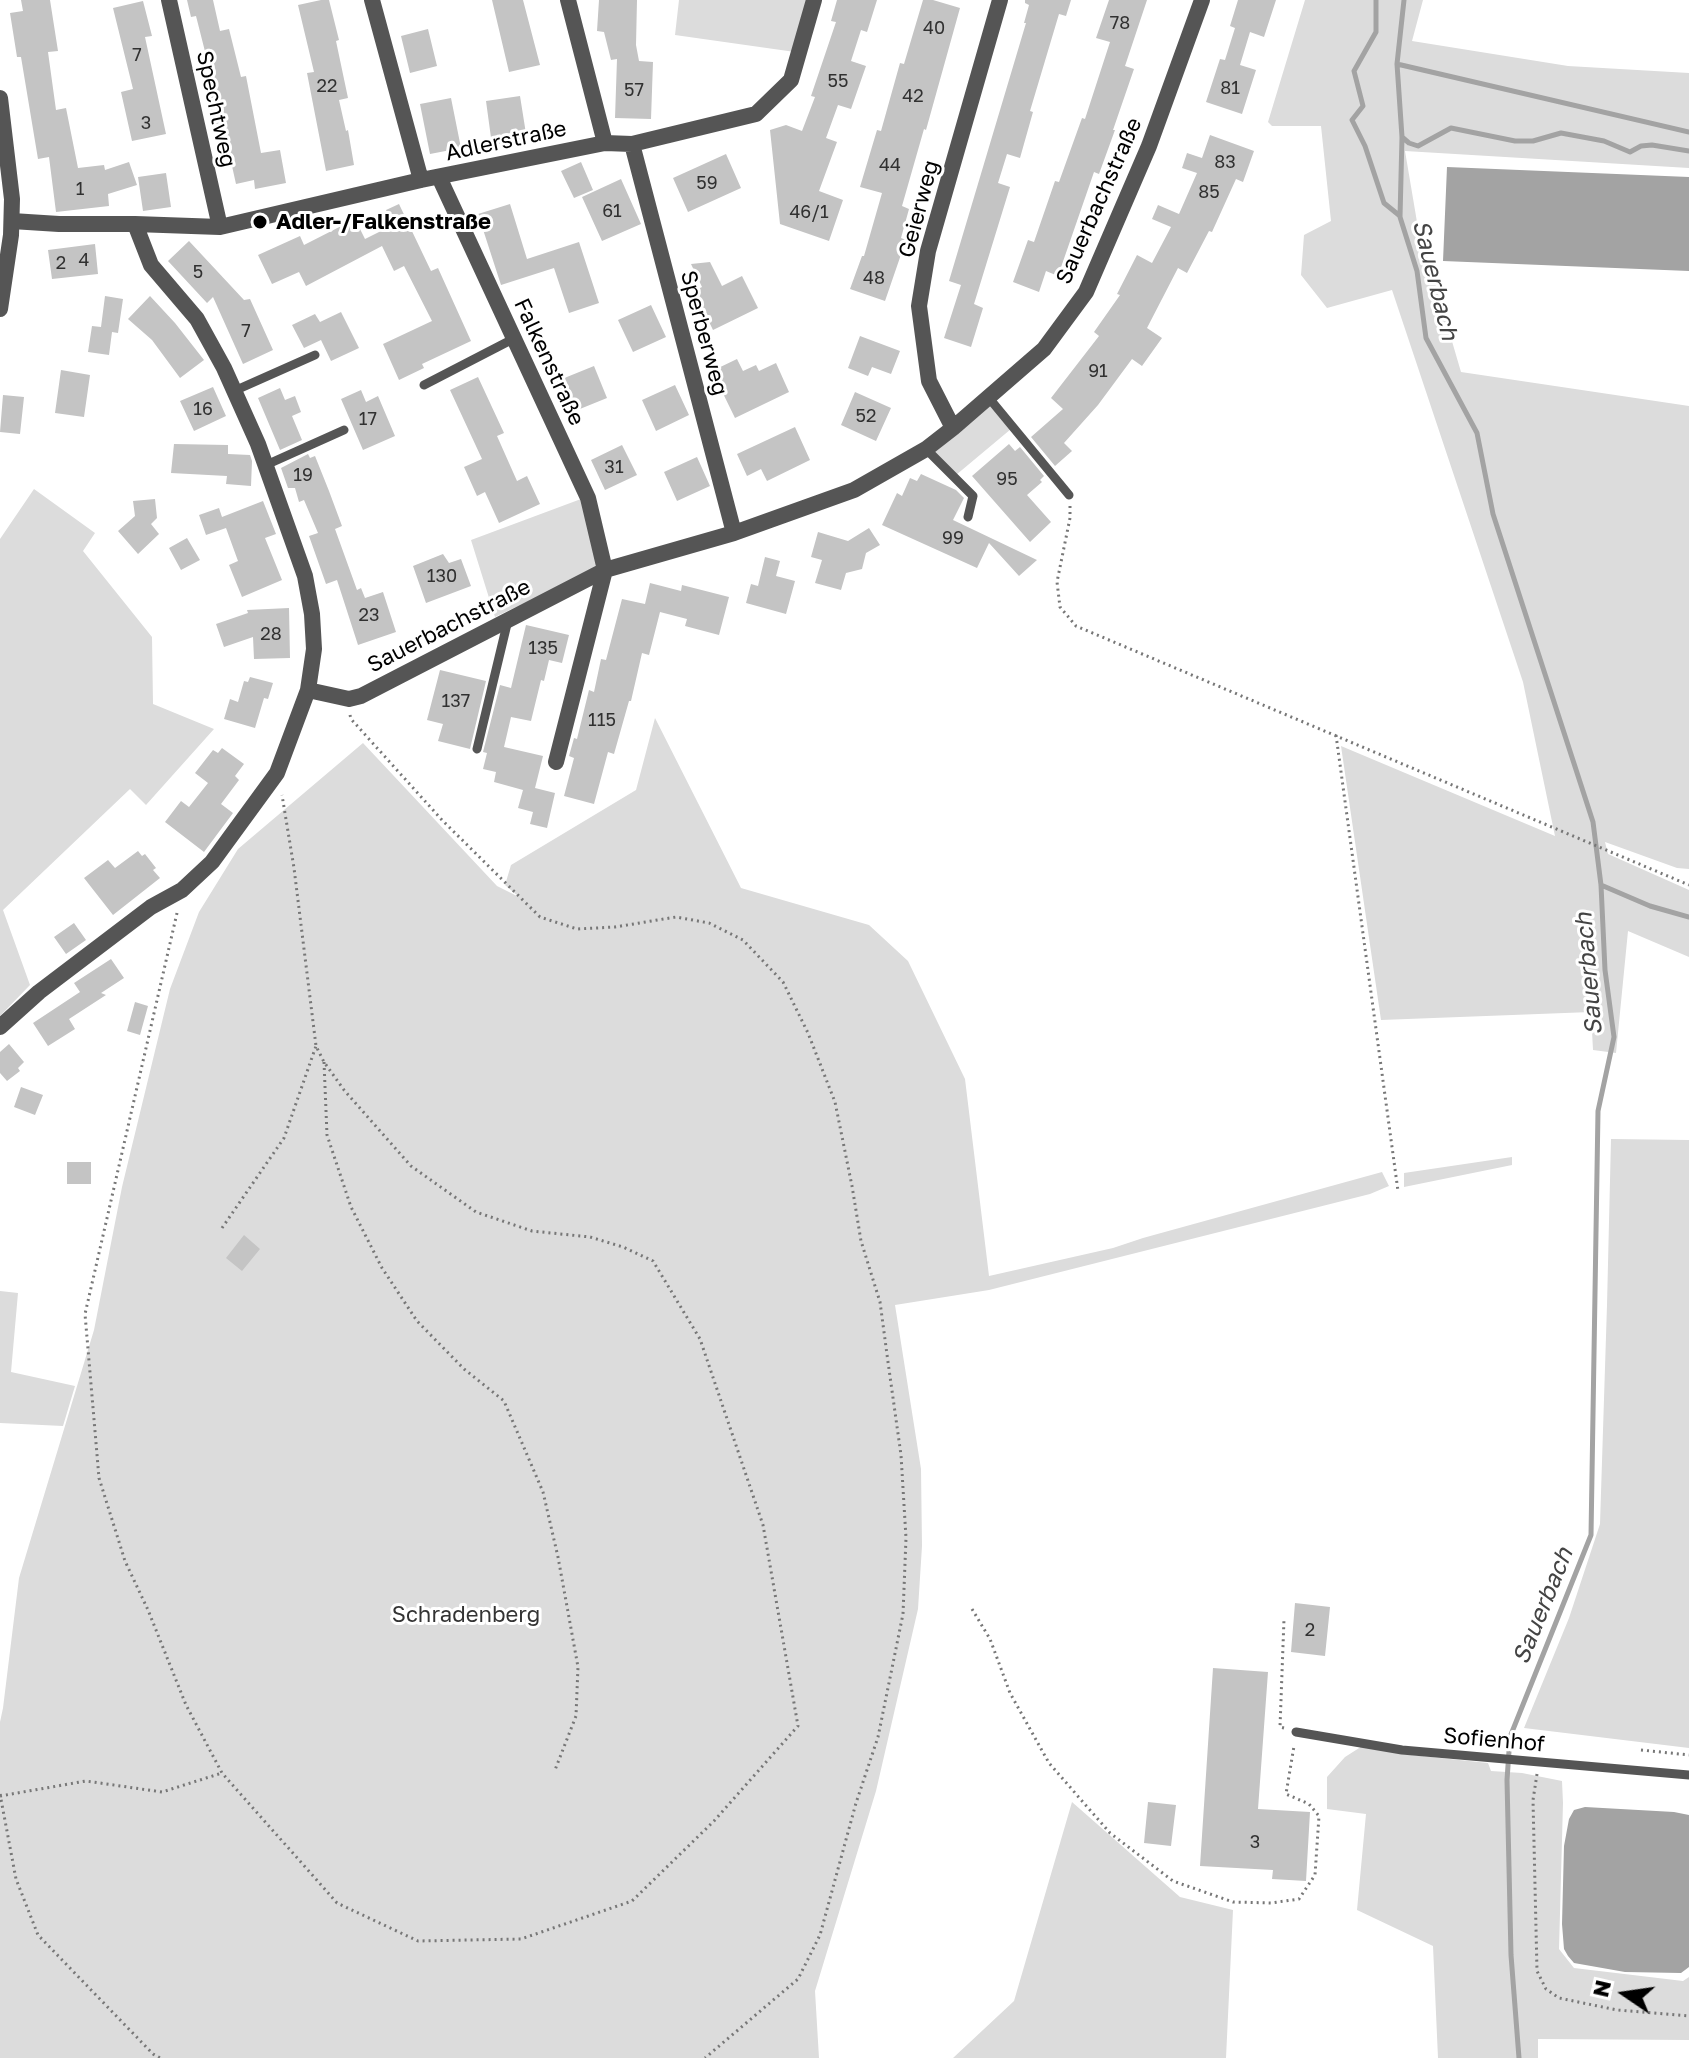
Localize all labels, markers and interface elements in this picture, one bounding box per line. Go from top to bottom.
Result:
house number: 78 [1110,12,1130,34]
house number: 40 [923,17,945,39]
house number: 7 [132,44,142,66]
street label: Spechtweg [191,48,241,170]
house number: 55 [828,70,848,92]
house number: 22 [317,75,337,97]
house number: 81 [1220,77,1240,99]
house number: 57 [624,79,644,101]
house number: 42 [902,85,924,107]
house number: 3 [141,112,151,134]
street label: Sauerbachstraße [1050,114,1148,288]
street label: Adlerstraße [443,115,569,167]
house number: 83 [1214,151,1236,173]
house number: 44 [879,154,901,176]
street label: Geierweg [893,157,945,261]
house number: 59 [696,172,718,194]
house number: 1 [76,178,84,200]
house number: 85 [1198,181,1220,203]
house number: 61 [602,200,622,222]
house number: 46/1 [789,201,829,223]
place label: Adler-/Falkenstraße [276,209,491,235]
marker: Adler-/Falkenstraße [251,213,269,231]
water label: Sauerbach [1406,217,1464,343]
house number: 4 [79,249,89,271]
house number: 2 [56,252,66,274]
house number: 5 [193,261,203,283]
house number: 48 [863,267,885,289]
street label: Sperberweg [675,268,733,398]
street label: Falkenstraße [508,294,590,430]
house number: 7 [241,320,251,342]
house number: 91 [1088,360,1108,382]
house number: 16 [193,398,213,420]
house number: 52 [856,405,876,427]
house number: 17 [359,408,377,430]
house number: 31 [604,456,624,478]
house number: 19 [293,464,313,486]
house number: 95 [996,468,1018,490]
house number: 99 [942,527,964,549]
house number: 130 [427,565,457,587]
street label: Sauerbachstraße [363,574,535,678]
house number: 23 [359,604,379,626]
house number: 28 [260,623,282,645]
house number: 135 [528,637,558,659]
house number: 137 [442,690,470,712]
house number: 115 [588,709,616,731]
water label: Sauerbach [1569,912,1609,1036]
water label: Sauerbach [1507,1544,1579,1668]
park label: Schradenberg [392,1602,540,1628]
house number: 2 [1305,1619,1315,1641]
street label: Sofienhof [1442,1722,1546,1758]
house number: 3 [1250,1831,1260,1853]
north arrow [1585,1954,1665,2034]
text: N [1586,1977,1616,2000]

